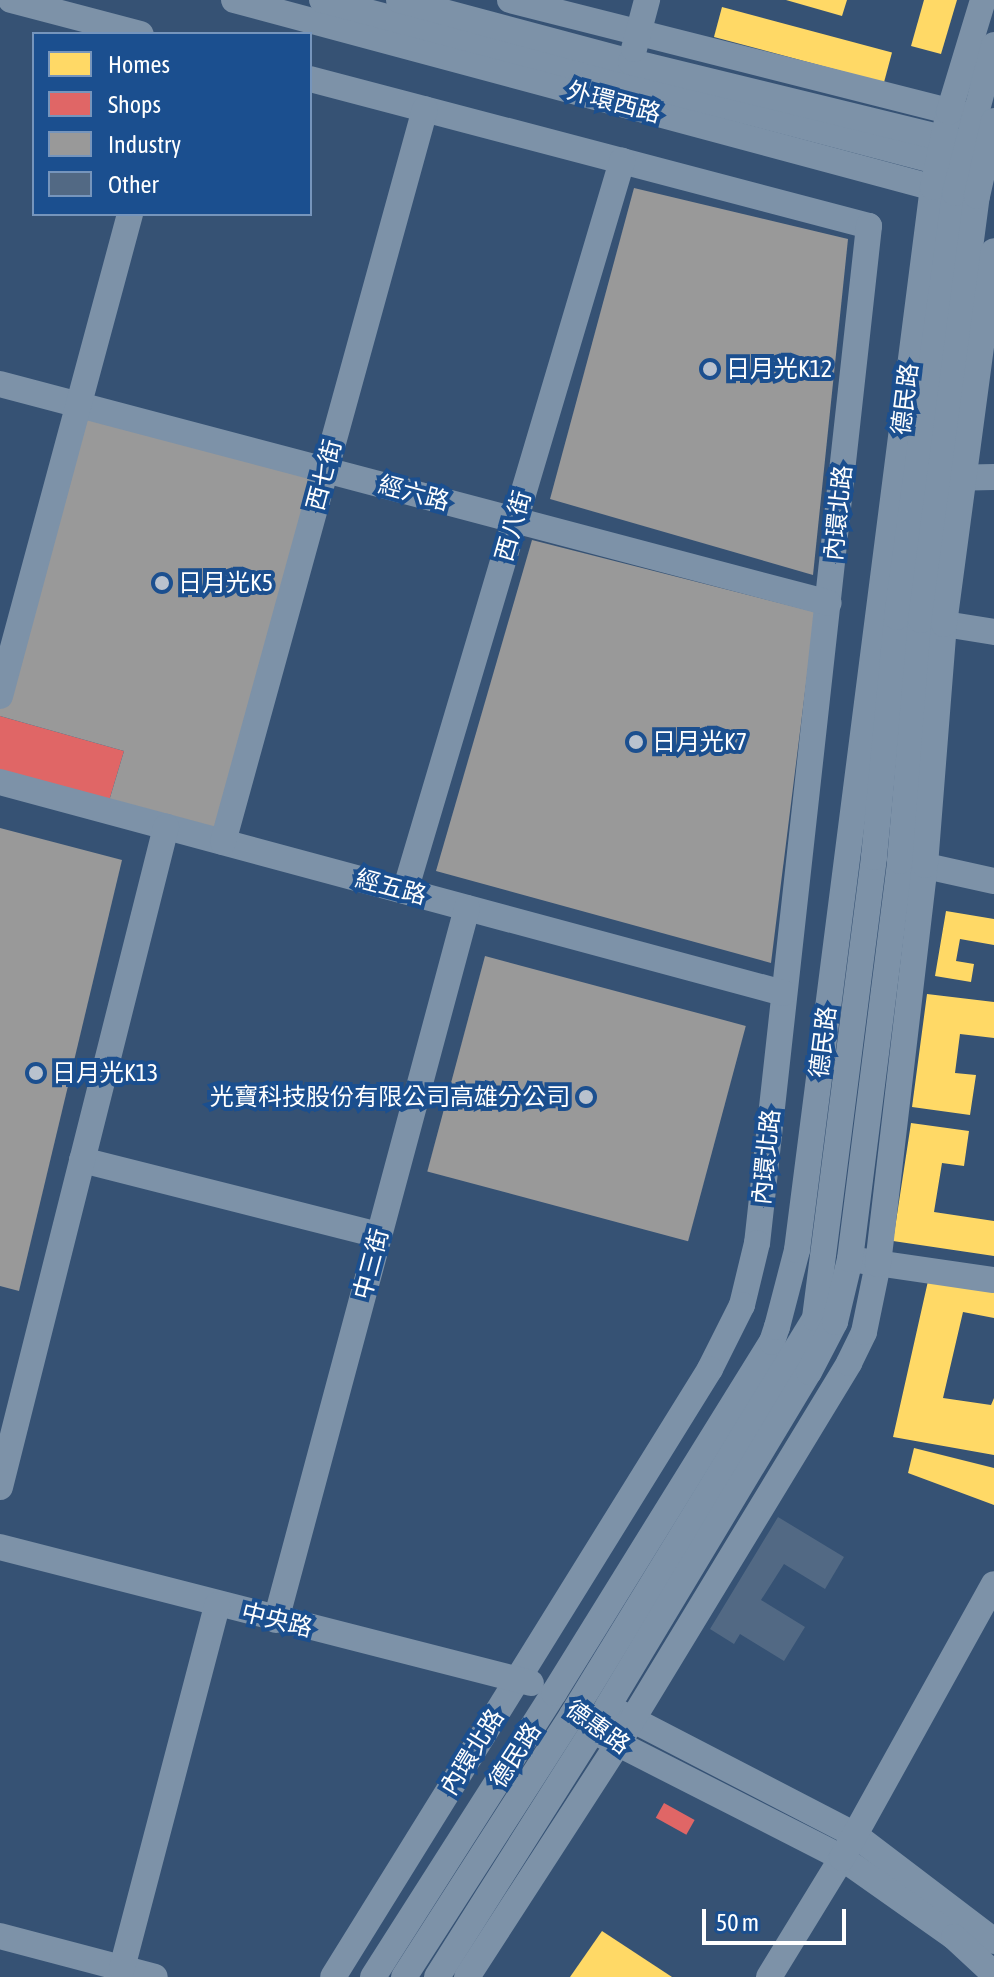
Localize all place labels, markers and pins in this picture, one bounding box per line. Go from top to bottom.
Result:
place label: 日月光K12 [726,355,832,383]
marker: 日月光K12 [701,360,719,378]
place label: 日月光K5 [178,569,273,597]
marker: 日月光K5 [153,574,171,592]
place label: 日月光K7 [652,728,747,756]
marker: 日月光K7 [627,733,645,751]
place label: 日月光K13 [52,1059,158,1087]
marker: 日月光K13 [27,1064,45,1082]
place label: 光寶科技股份有限公司高雄分公司 [210,1083,570,1111]
marker: 光寶科技股份有限公司高雄分公司 [577,1088,595,1106]

